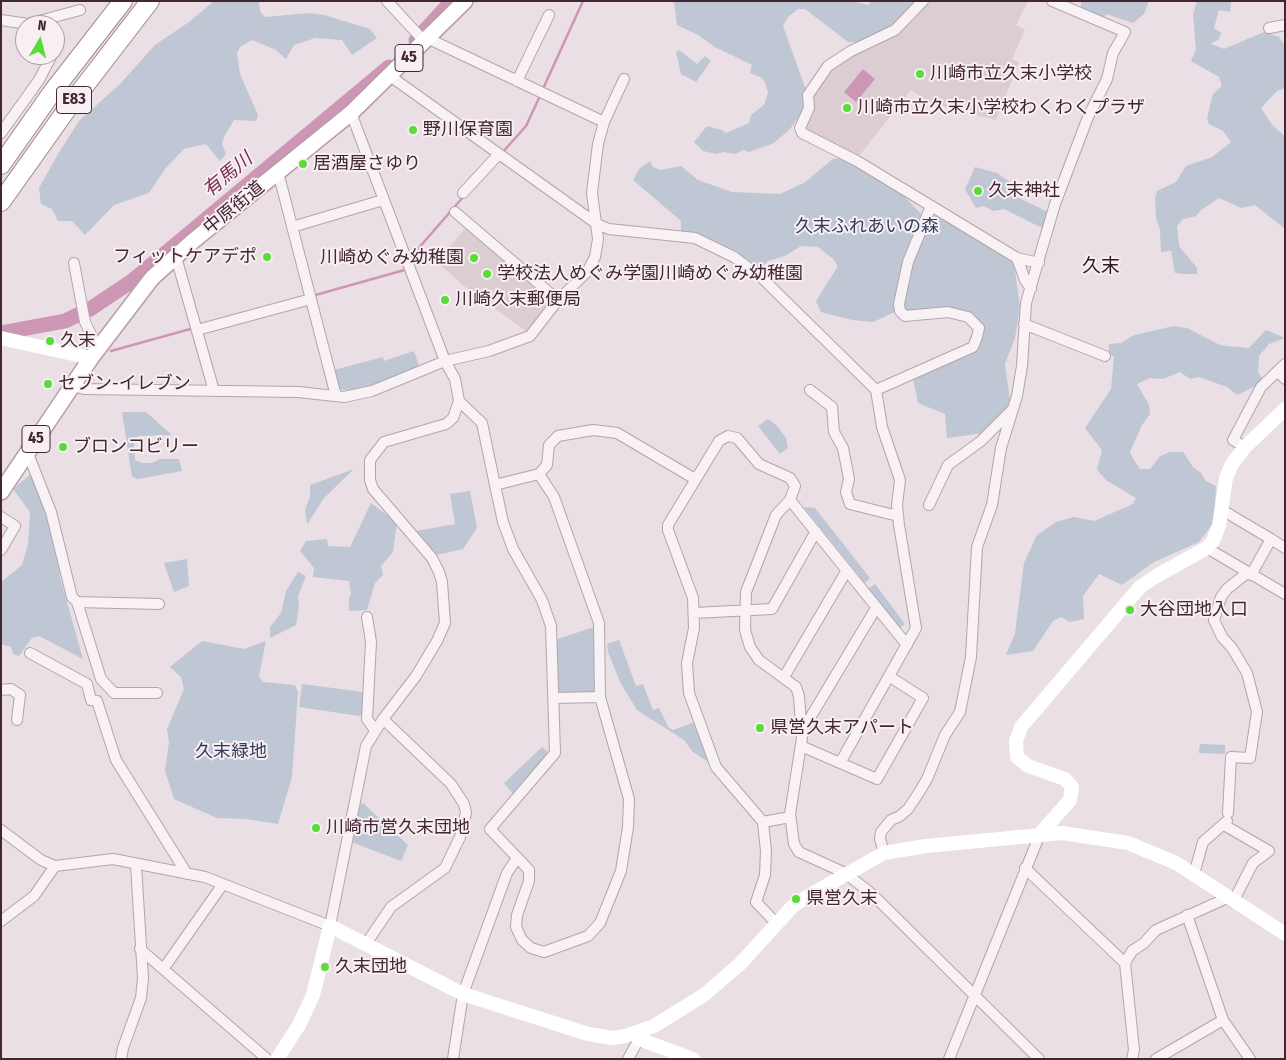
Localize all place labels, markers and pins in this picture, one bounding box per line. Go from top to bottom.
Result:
place label: 川崎市立久末小学校 [930,63,1092,85]
marker: 川崎市立久末小学校 [914,68,926,80]
place label: 川崎市立久末小学校わくわくプラザ [857,97,1145,119]
marker: 川崎市立久末小学校わくわくプラザ [841,102,853,114]
place label: 野川保育園 [423,119,513,141]
marker: 野川保育園 [407,124,419,136]
place label: 居酒屋さゆり [313,153,421,175]
marker: 居酒屋さゆり [297,158,309,170]
place label: 久末神社 [988,180,1060,202]
marker: 久末神社 [972,185,984,197]
place label: フィットケアデポ [113,246,257,268]
place label: 川崎めぐみ幼稚園 [320,247,464,269]
marker: フィットケアデポ [261,251,273,263]
marker: 川崎めぐみ幼稚園 [468,252,480,264]
place label: 学校法人めぐみ学園川崎めぐみ幼稚園 [497,263,803,285]
marker: 学校法人めぐみ学園川崎めぐみ幼稚園 [481,268,493,280]
place label: 川崎久末郵便局 [455,289,581,311]
marker: 川崎久末郵便局 [439,294,451,306]
place label: 久末 [60,330,96,352]
marker: 久末 [44,335,56,347]
place label: セブン-イレブン [58,373,191,395]
marker: セブン-イレブン [42,378,54,390]
place label: ブロンコビリー [73,436,199,458]
marker: ブロンコビリー [57,441,69,453]
place label: 大谷団地入口 [1140,599,1248,621]
marker: 大谷団地入口 [1124,604,1136,616]
place label: 県営久末アパート [770,717,914,739]
marker: 県営久末アパート [754,722,766,734]
place label: 川崎市営久末団地 [326,817,470,839]
marker: 川崎市営久末団地 [310,822,322,834]
place label: 県営久末 [806,888,878,910]
marker: 県営久末 [790,893,802,905]
place label: 久末団地 [335,956,407,978]
marker: 久末団地 [319,961,331,973]

